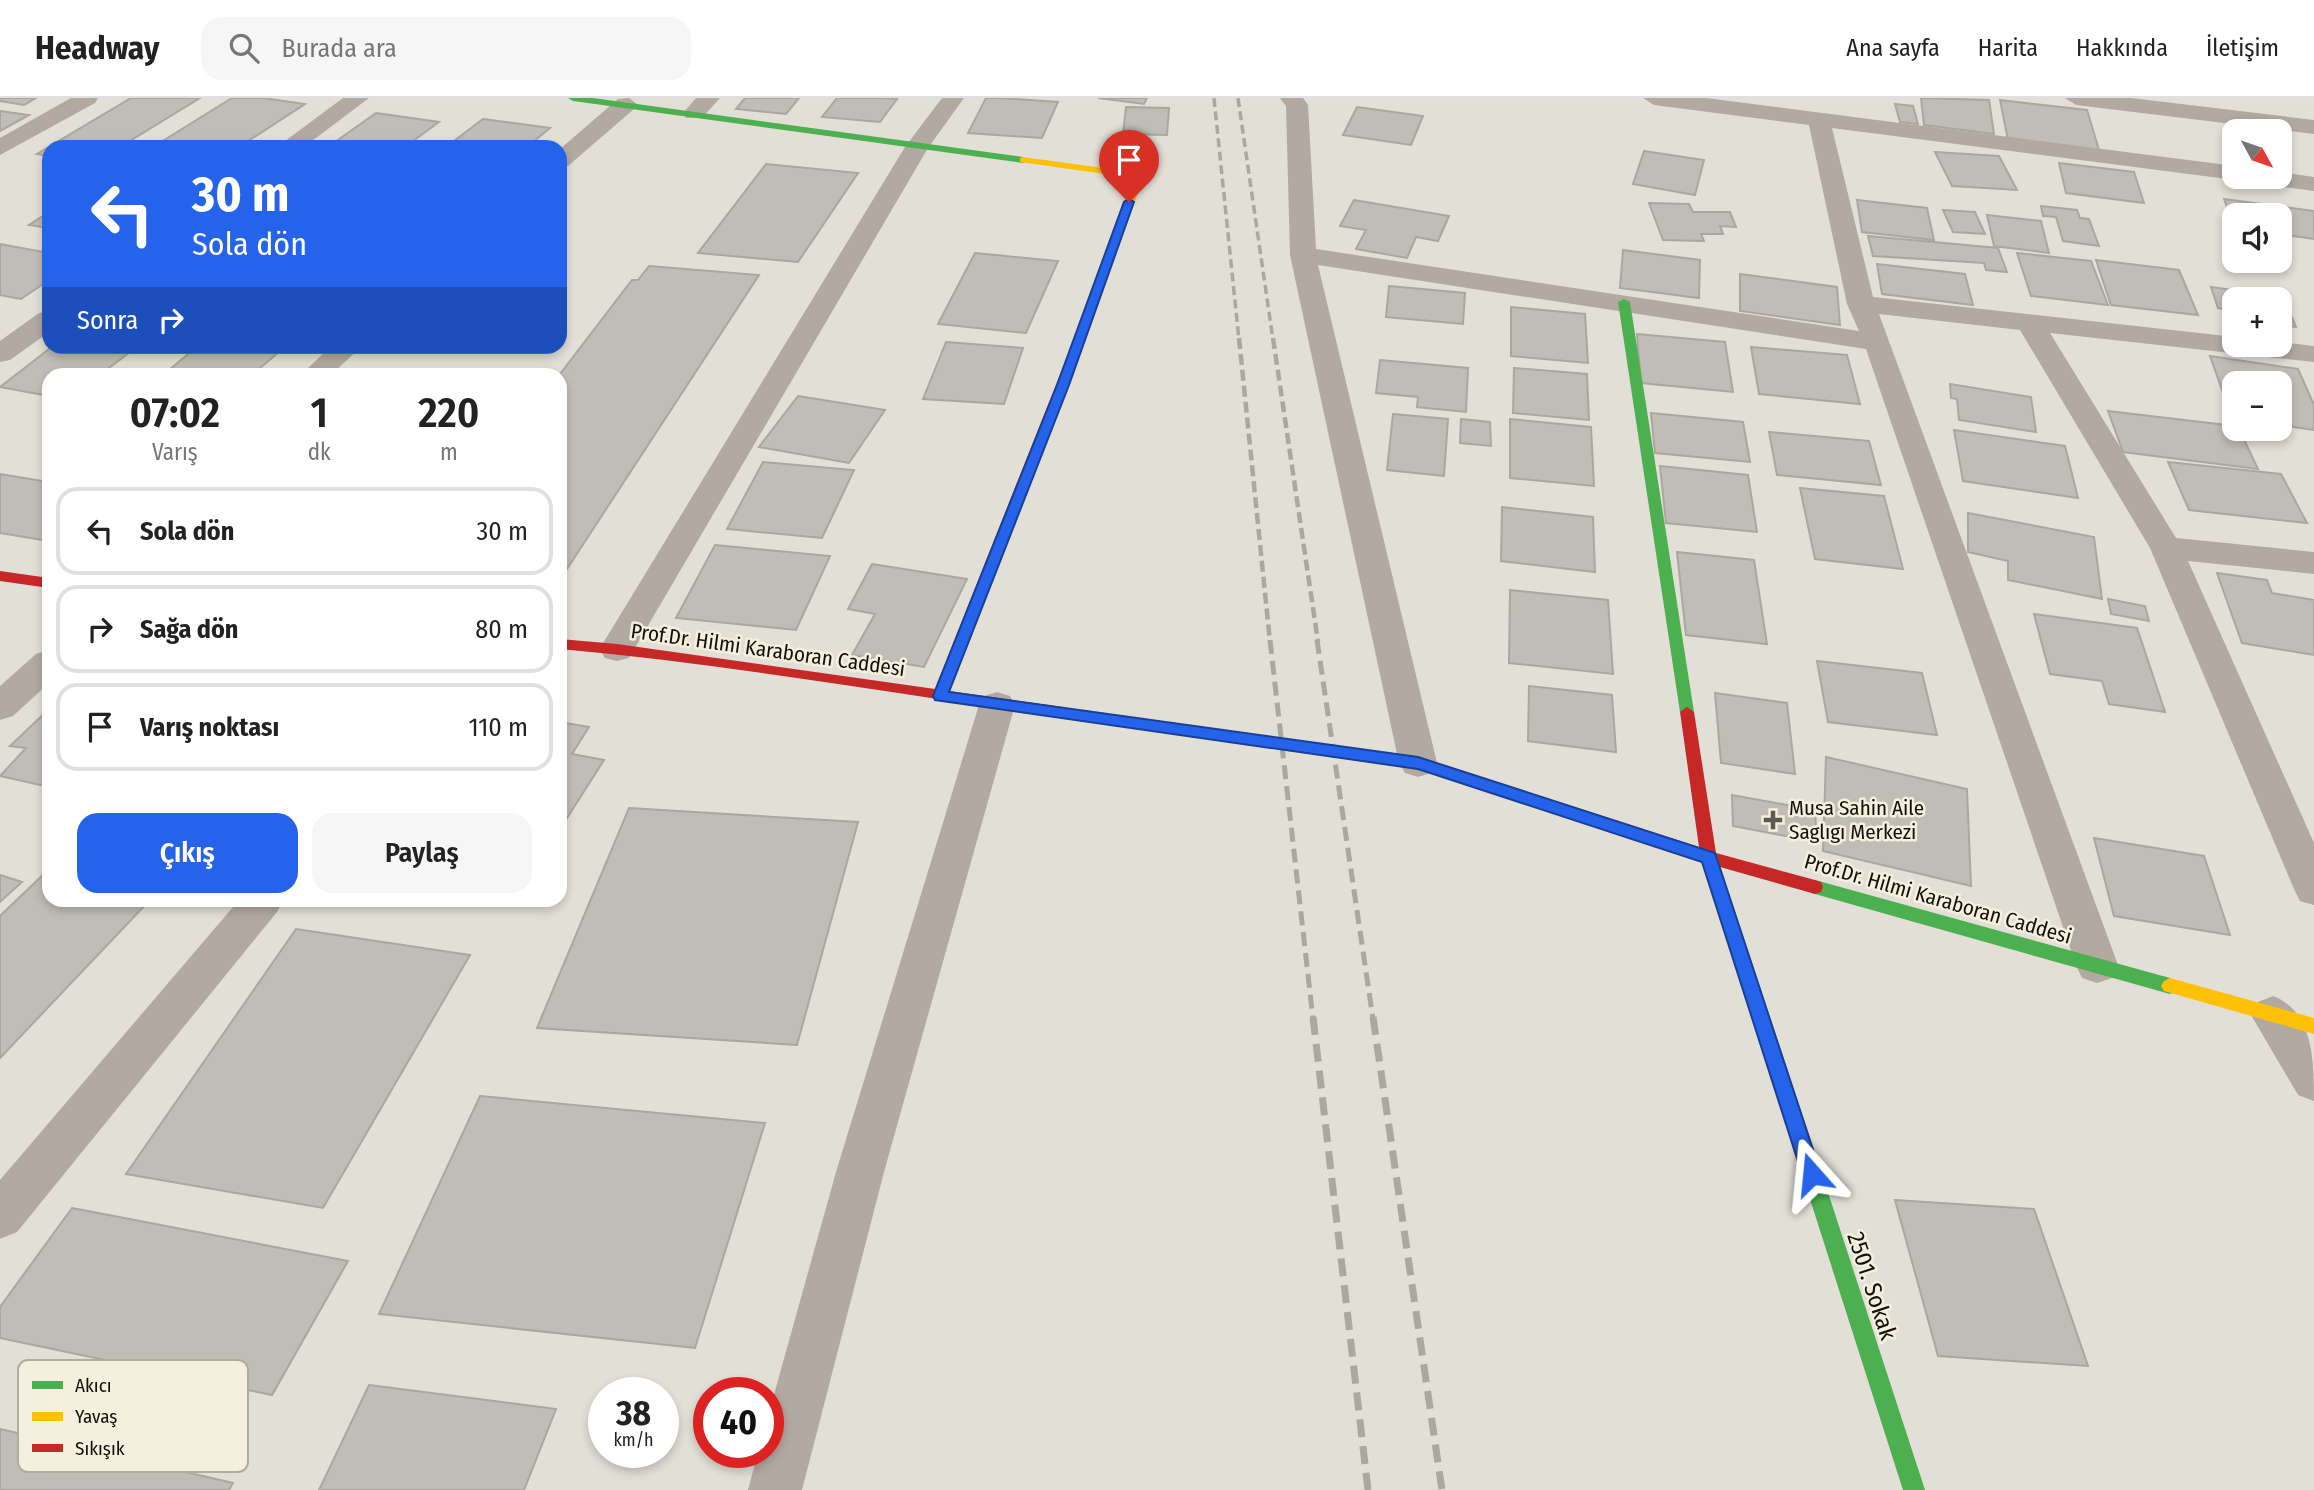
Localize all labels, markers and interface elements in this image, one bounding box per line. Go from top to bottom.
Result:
search box [201,17,691,80]
text: Headway [35,28,159,68]
icon: search [225,29,263,67]
text: Burada ara [281,33,397,64]
text: Ana sayfa [1846,34,1940,62]
text: Harita [1978,34,2038,62]
text: Hakkında [2076,34,2168,62]
text: İletişim [2206,34,2279,62]
north arrow [2222,119,2292,189]
map controls [2222,119,2292,441]
pin [1099,130,1159,202]
icon: arrive [1110,141,1148,179]
text: 30 m [192,165,290,224]
icon: left [77,168,168,259]
button: sound [2222,203,2292,273]
text: Sola dön [192,225,307,263]
button: + [2222,287,2292,357]
icon: right [152,301,190,339]
text: Sonra [77,305,138,336]
button: − [2222,371,2292,441]
text: 07:02 [130,388,220,438]
text: 1 [310,388,328,438]
text: 220 [418,388,479,438]
text: Varış [152,438,198,466]
text: dk [308,438,331,466]
text: m [440,438,458,466]
icon: left [81,512,119,550]
text: Sola dön [140,516,234,547]
text: 30 m [477,516,528,547]
icon: right [81,610,119,648]
text: Sağa dön [140,614,239,645]
text: 80 m [475,614,528,645]
street label: Prof.Dr. Hilmi Karaboran Caddesi [629,618,907,682]
icon: arrive [81,708,119,746]
text: Varış noktası [140,712,279,743]
text: 110 m [468,712,528,743]
place label: Musa Sahin Aile Saglıgı Merkezi [1789,795,1924,845]
marker: Musa Sahin Aile Saglıgı Merkezi [1763,810,1783,830]
button: Çıkış [77,813,298,893]
button: Paylaş [312,813,532,893]
street label: Prof.Dr. Hilmi Karaboran Caddesi [1801,848,2075,950]
position arrow [1775,1137,1849,1211]
street label: 2501. Sokak [1841,1228,1903,1344]
legend [18,1360,248,1472]
text: Akıcı [75,1374,112,1397]
speed limit sign: 40 [693,1377,784,1468]
text: 38 [616,1392,651,1434]
text: Yavaş [75,1405,117,1428]
text: km/h [613,1429,654,1451]
text: Sıkışık [75,1437,125,1460]

